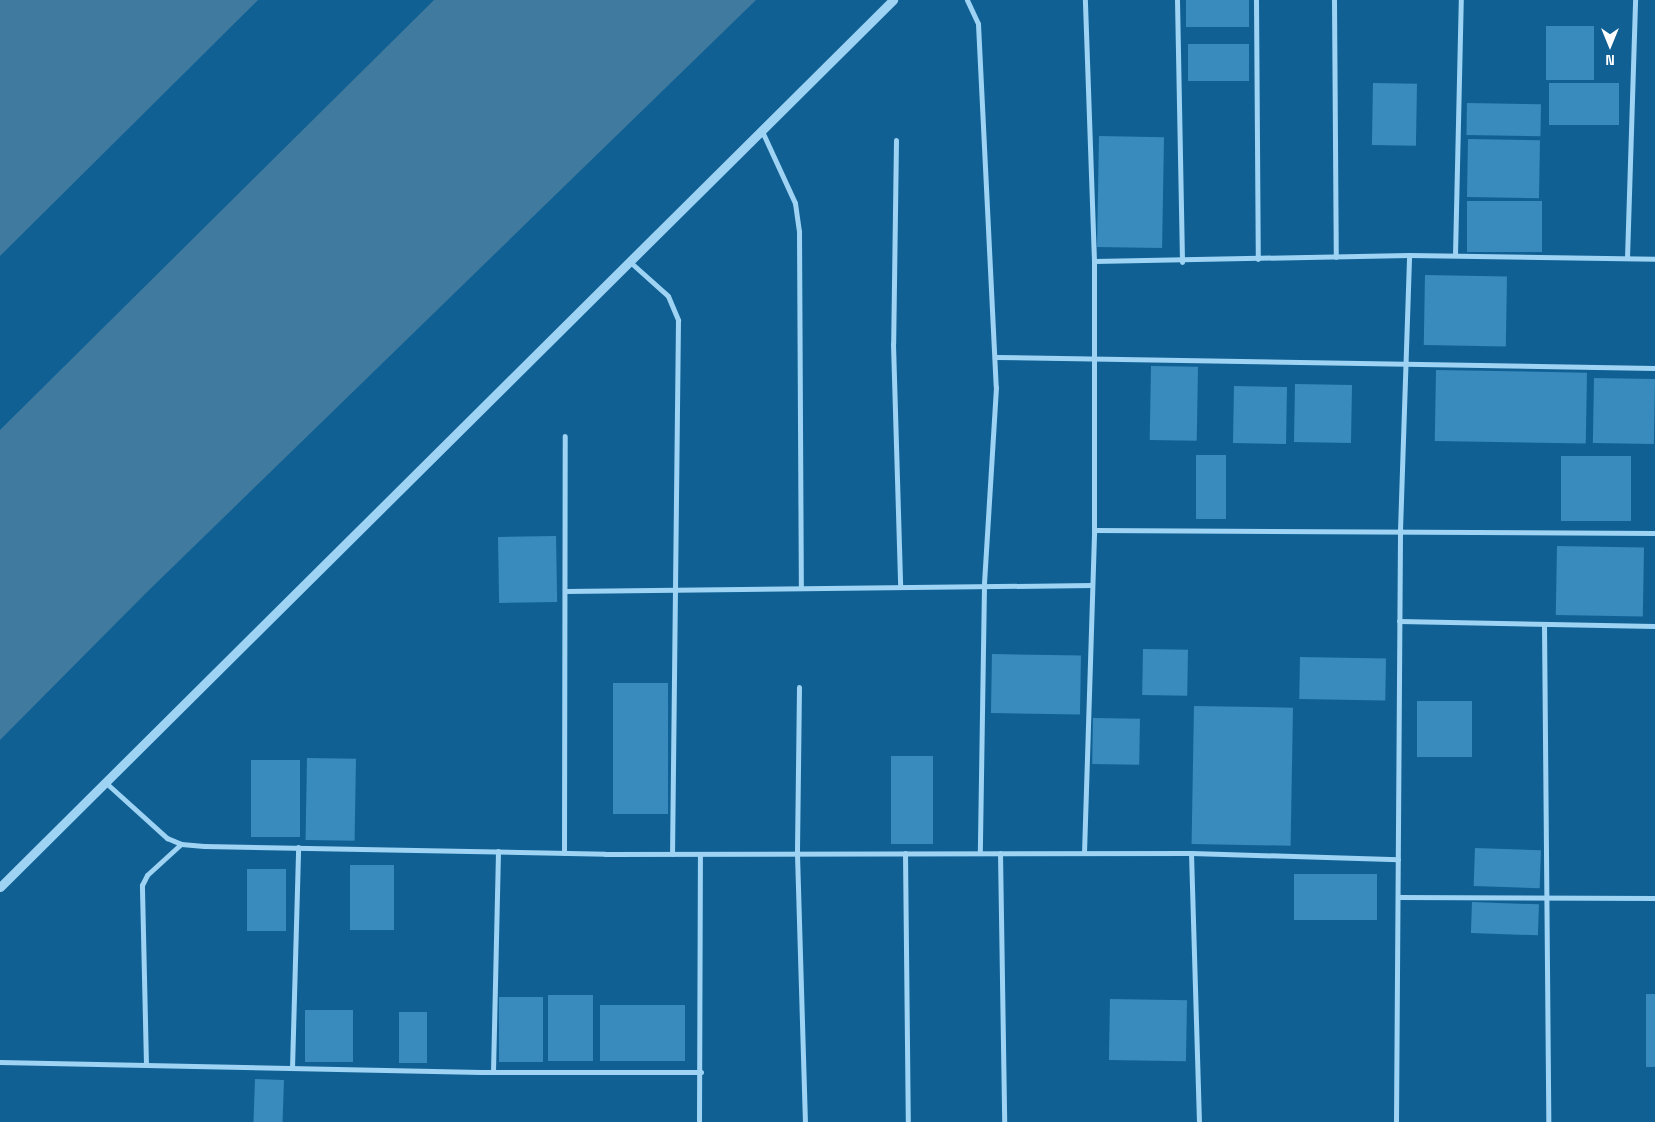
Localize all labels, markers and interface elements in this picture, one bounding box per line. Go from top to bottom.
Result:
north arrow [1585,20,1635,70]
text: N [1605,51,1615,69]

